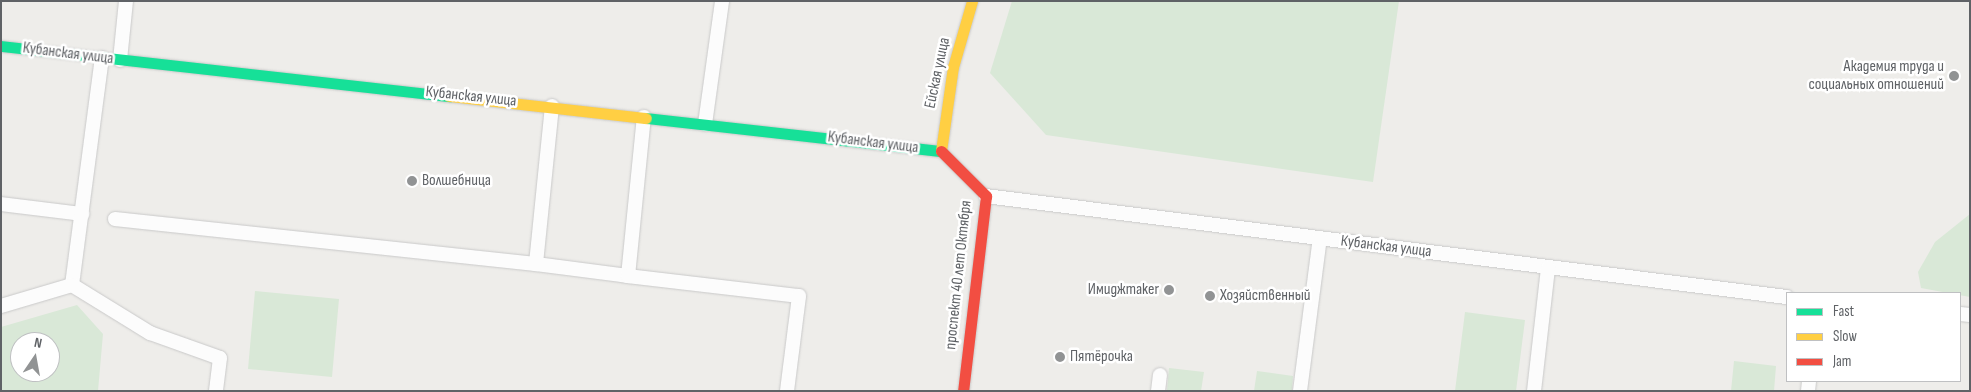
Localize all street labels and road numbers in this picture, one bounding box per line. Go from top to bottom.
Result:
street label: Ейская улица [921,36,955,110]
street label: Кубанская улица [22,39,114,69]
street label: Кубанская улица [425,83,517,111]
street label: Кубанская улица [827,128,919,158]
street label: проспект 40 лет Октября [942,199,976,351]
street label: Кубанская улица [1340,232,1432,262]

